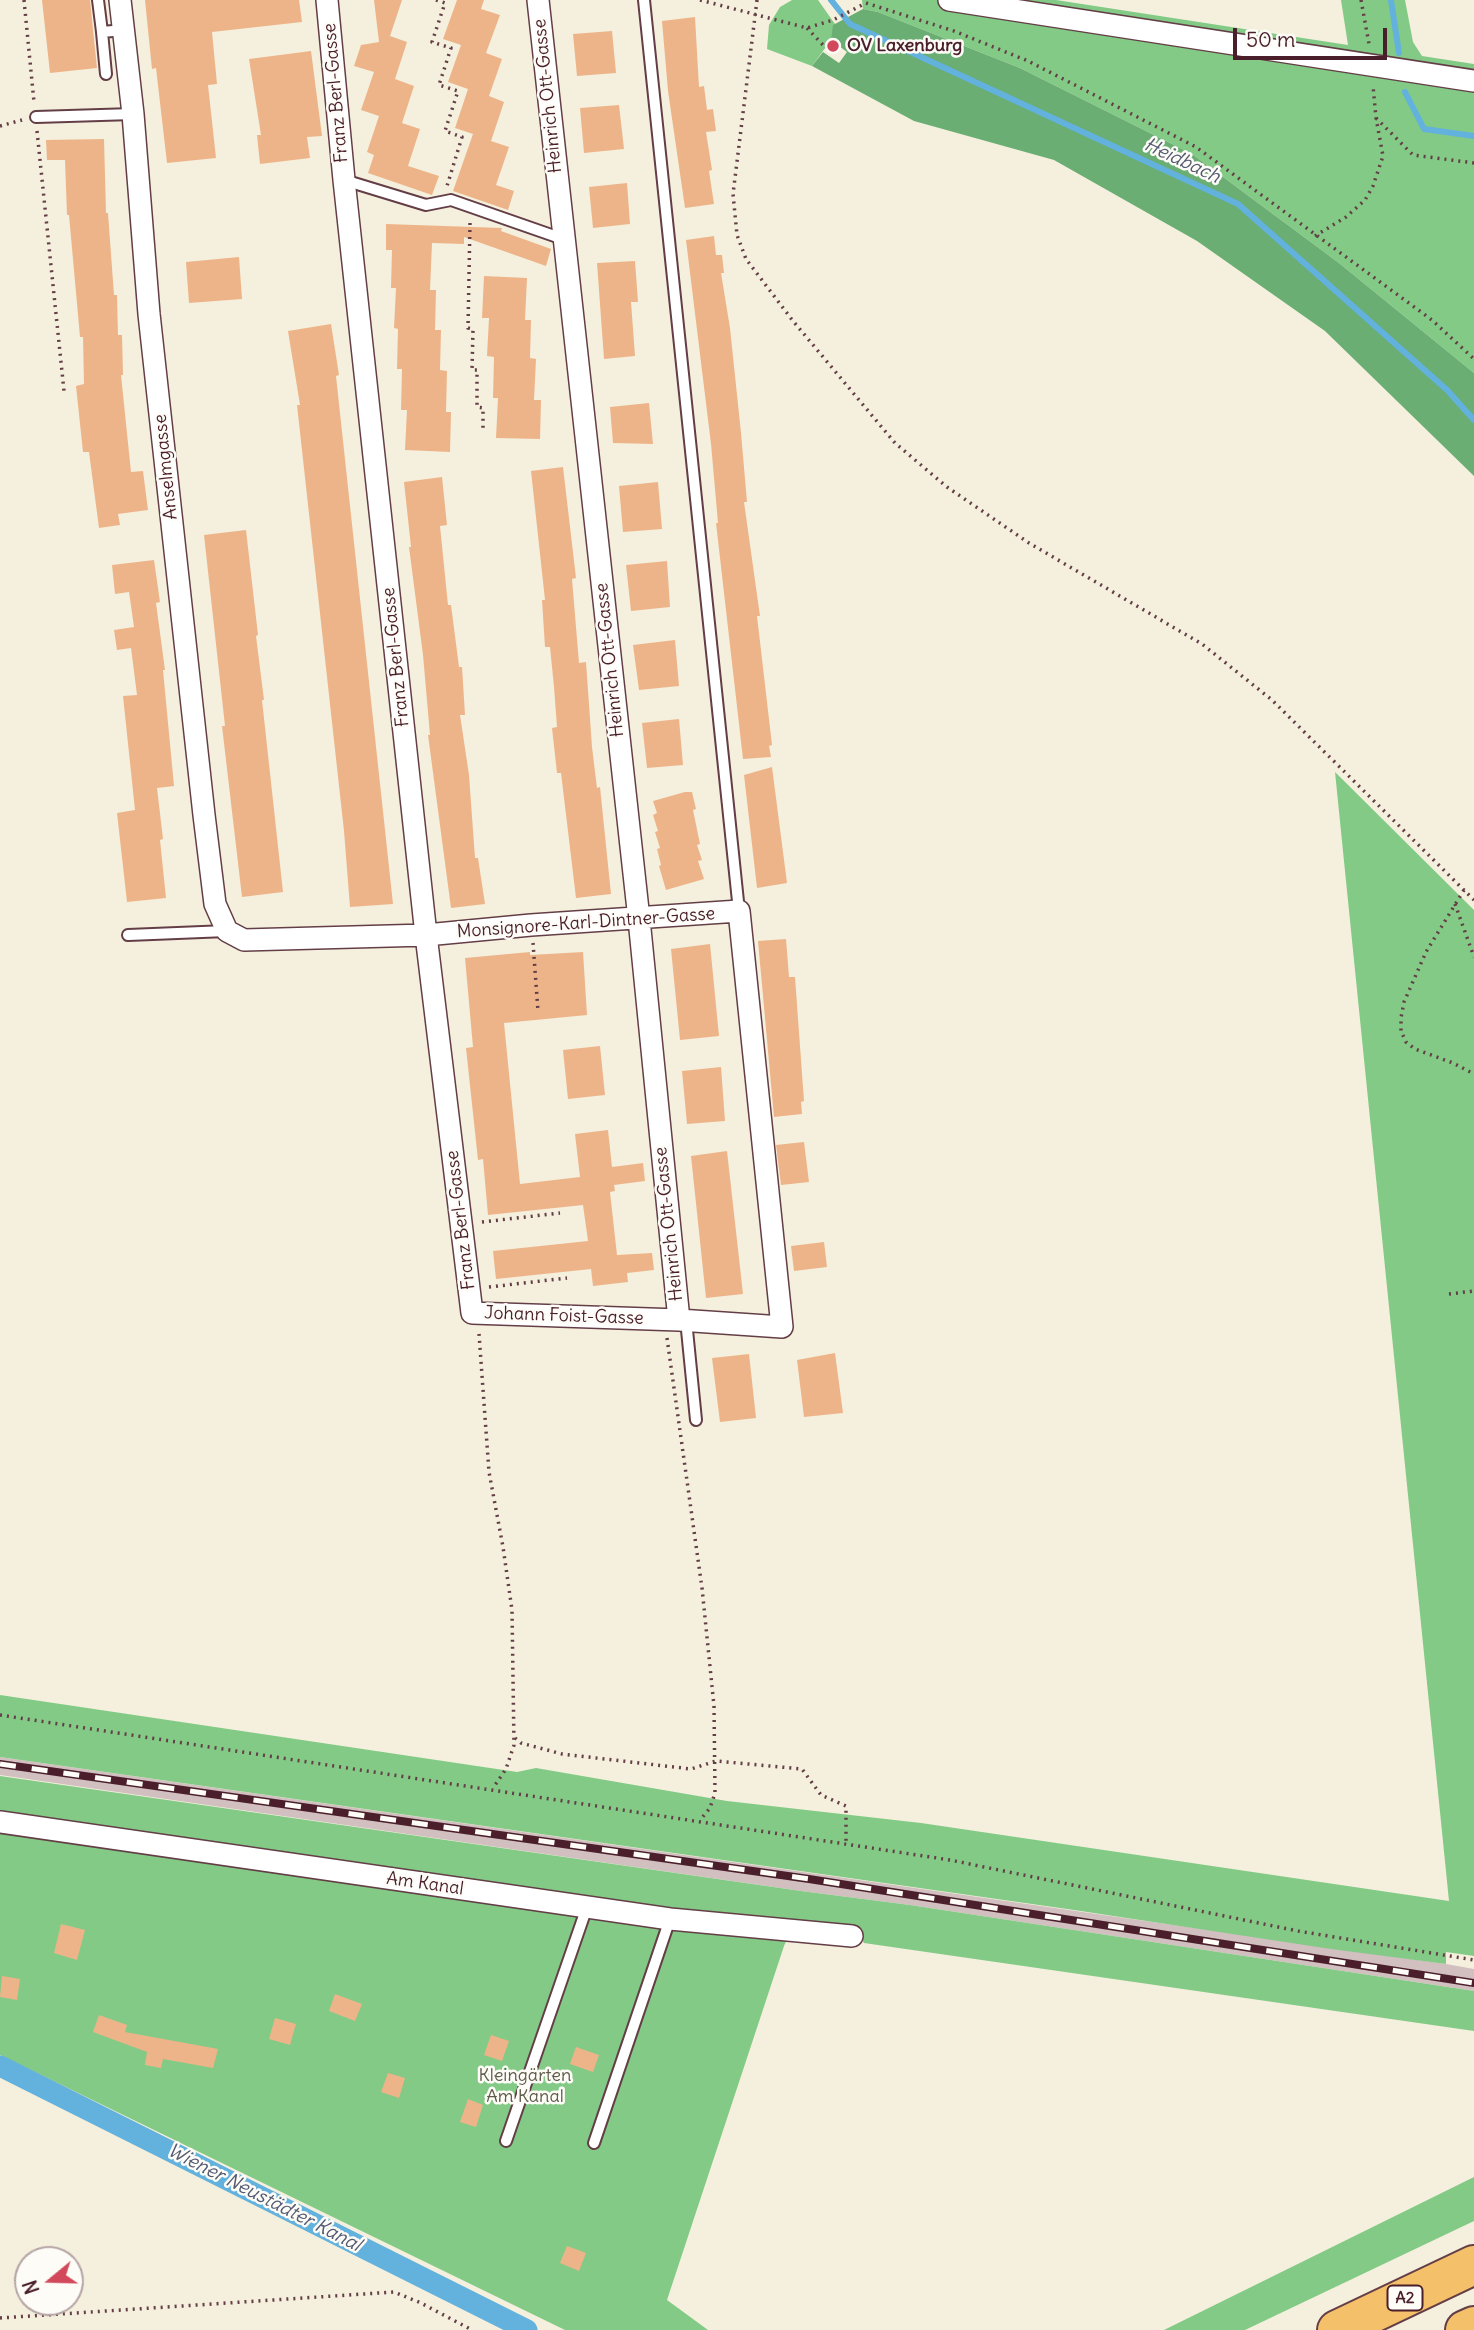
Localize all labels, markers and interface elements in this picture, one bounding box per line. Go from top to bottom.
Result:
scale bar [1236,14,1390,58]
street label: Heinrich Ott-Gasse [529,18,567,174]
street label: Franz Berl-Gasse [319,22,353,164]
text: 50 m [1246,26,1295,53]
place label: OV Laxenburg [847,35,962,57]
marker: OV Laxenburg [825,38,841,54]
water label: Heidbach [1140,134,1224,188]
street label: Anselmgasse [150,413,182,521]
street label: Heinrich Ott-Gasse [591,582,629,738]
street label: Franz Berl-Gasse [378,586,414,728]
street label: Monsignore-Karl-Dintner-Gasse [456,903,716,943]
street label: Heinrich Ott-Gasse [650,1146,688,1302]
street label: Franz Berl-Gasse [442,1149,480,1291]
street label: Johann Foist-Gasse [484,1302,644,1330]
street label: Am Kanal [385,1868,465,1900]
park label: Kleingärten Am Kanal [479,2065,571,2108]
water label: Wiener Neustädter Kanal [164,2139,364,2257]
north arrow [14,2246,84,2316]
text: N [18,2277,45,2297]
road number: A2 [1388,2286,1422,2310]

